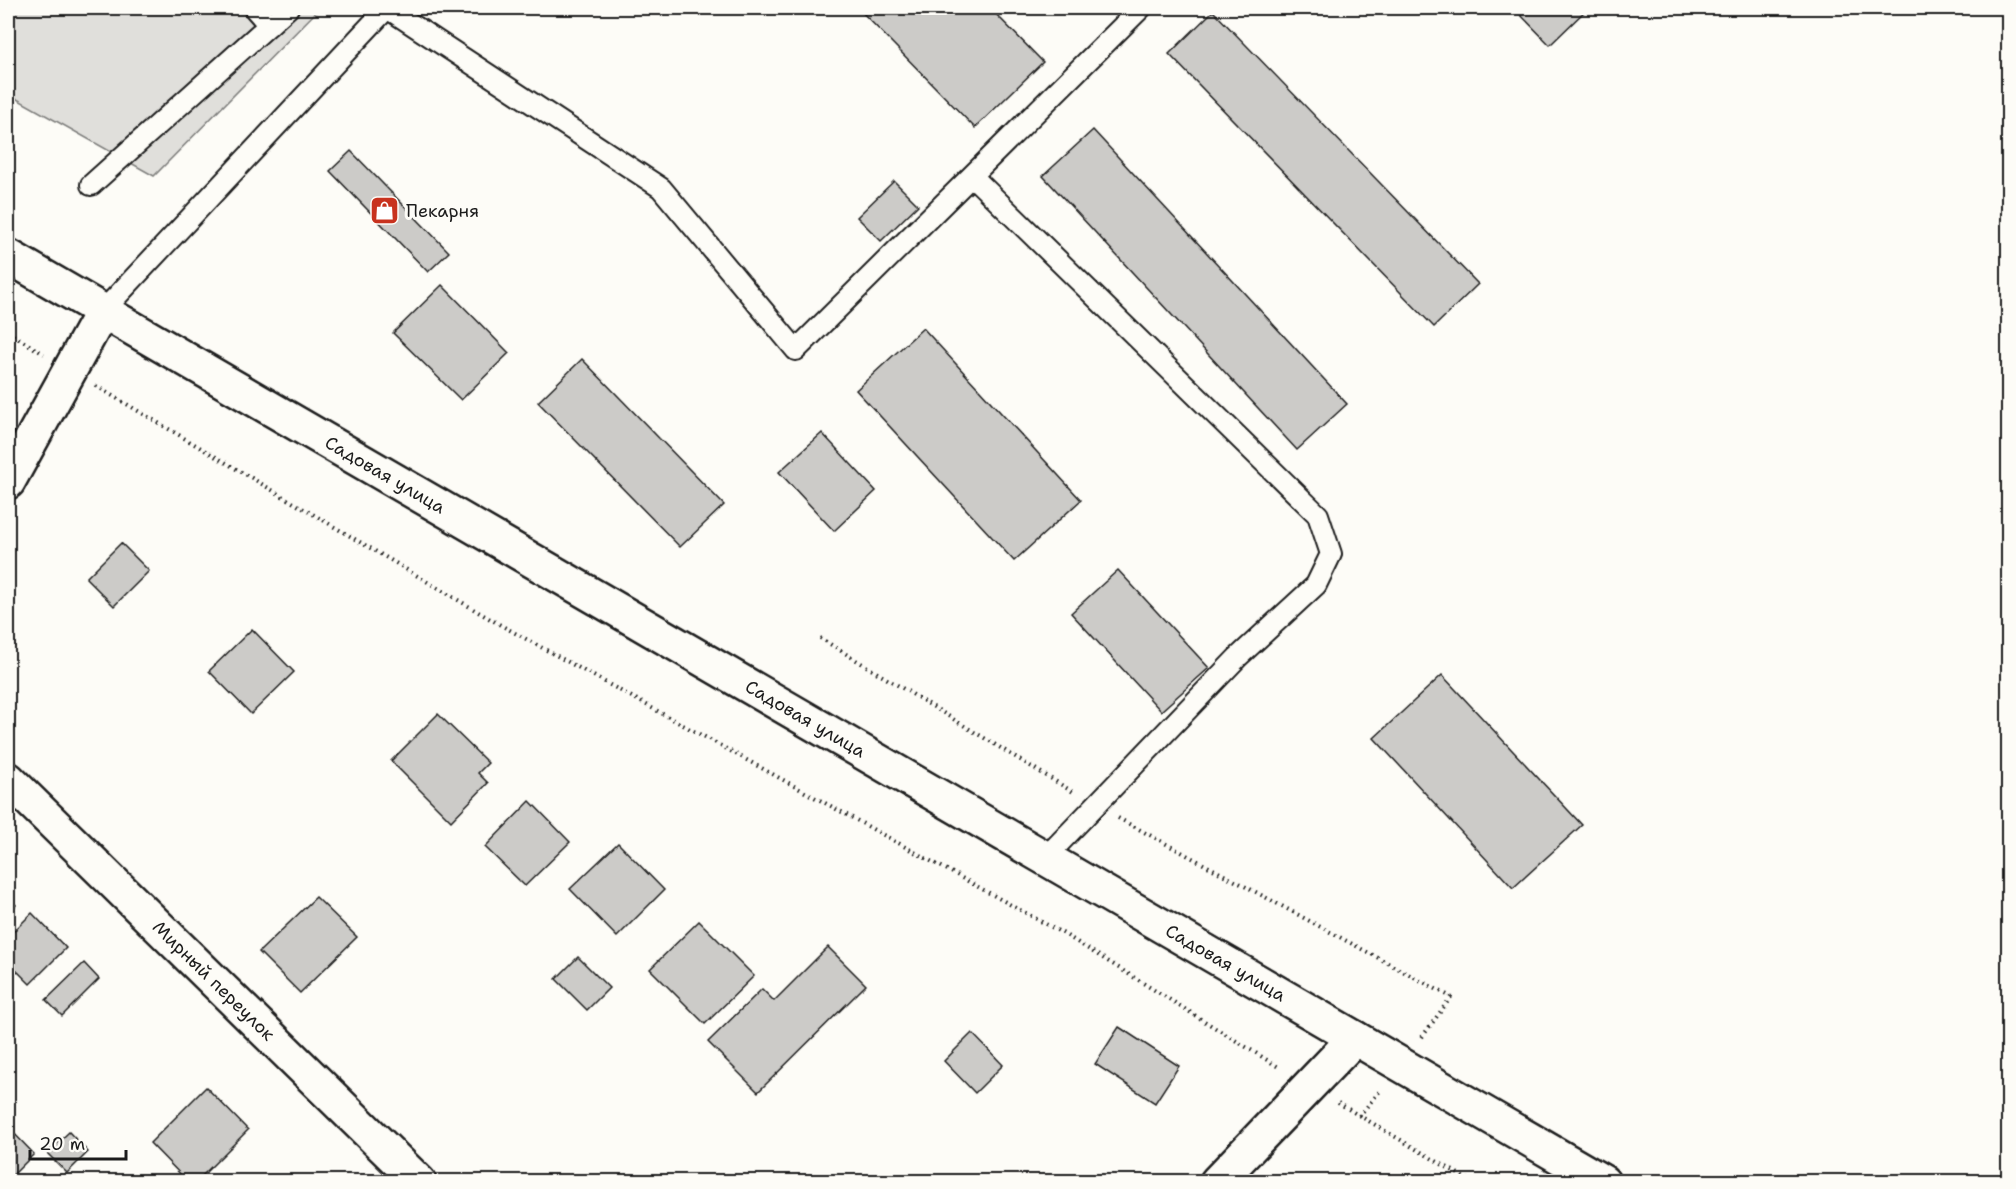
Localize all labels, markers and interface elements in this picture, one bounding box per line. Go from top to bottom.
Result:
shop icon: Пекарня [369,195,401,227]
place label: Пекарня [406,199,479,223]
street label: Садовая улица [321,431,450,519]
street label: Садовая улица [741,675,870,763]
street label: Мирный переулок [147,915,280,1046]
street label: Садовая улица [1161,919,1290,1007]
scale bar [30,1123,126,1161]
text: 20 m [39,1132,85,1156]

